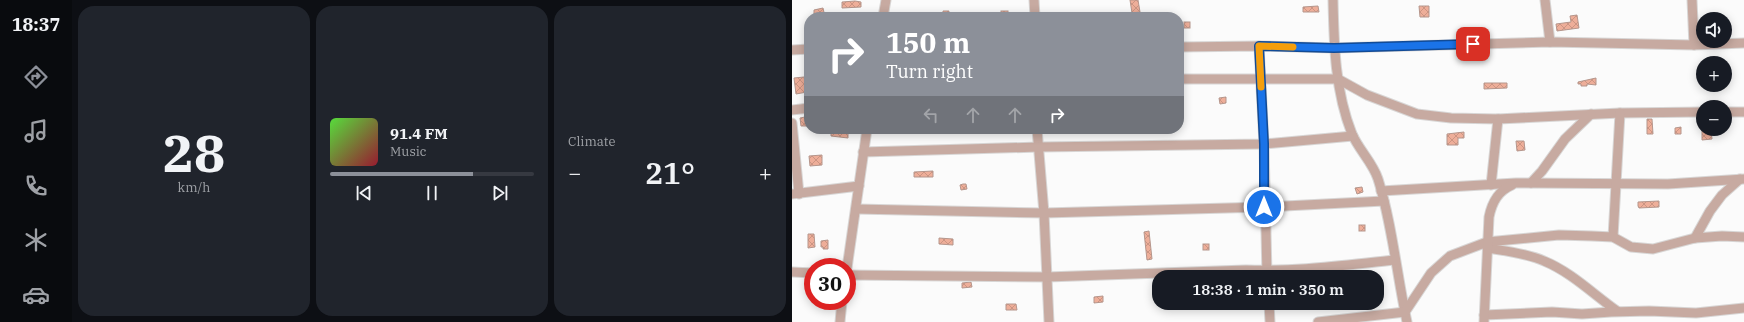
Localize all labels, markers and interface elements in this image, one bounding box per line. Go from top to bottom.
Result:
map controls [1696,12,1732,136]
button: sound [1696,12,1732,48]
text: 18:37 [12,13,60,36]
text: 150 m [886,24,970,61]
pin [1456,27,1490,61]
icon: right [820,28,872,80]
icon: arrive [1462,33,1484,55]
button: + [1696,56,1732,92]
text: Turn right [886,60,973,83]
icon: directions [22,63,50,91]
button: − [1696,100,1732,136]
icon: left [920,104,942,126]
icon: ahead [962,104,984,126]
icon: ahead [1004,104,1026,126]
icon: right [1046,104,1068,126]
icon: music [22,117,50,145]
text: 28 [163,119,225,186]
text: 91.4 FM [390,124,448,143]
text: Climate [568,133,615,150]
text: Music [390,143,427,160]
text: 21° [645,153,695,192]
text: − [568,158,581,187]
text: + [759,158,772,187]
icon: phone [22,172,50,200]
text: km/h [178,179,210,196]
icon: previous [353,182,375,204]
icon: pause [421,182,443,204]
icon: next [489,182,511,204]
position arrow [1243,186,1285,228]
icon: climate [22,226,50,254]
speed limit sign: 30 [804,258,856,310]
text: 18:38 · 1 min · 350 m [1192,280,1344,299]
icon: car [22,281,50,309]

